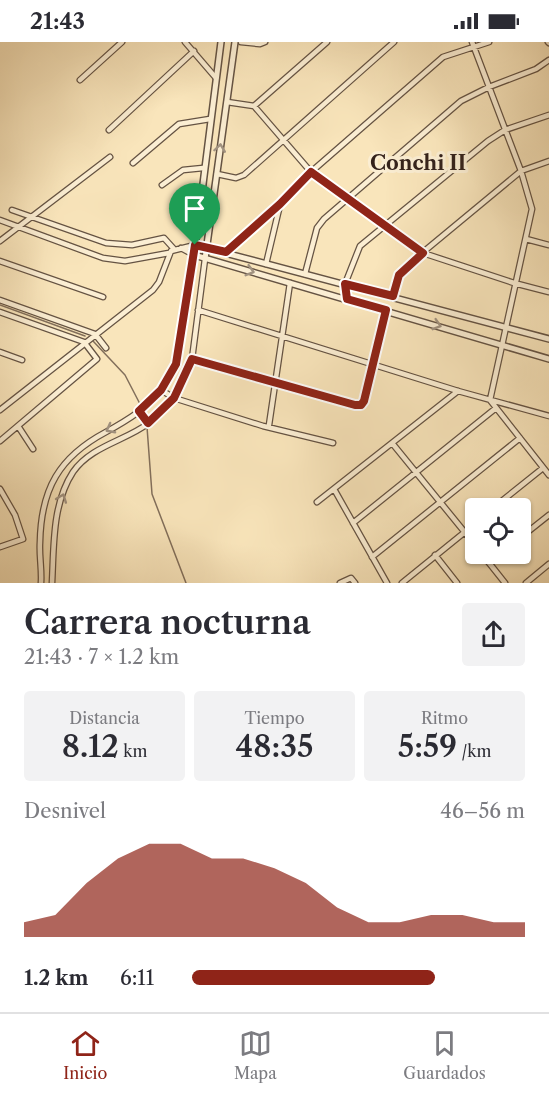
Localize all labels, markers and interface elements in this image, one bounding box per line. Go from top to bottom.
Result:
text: 21:43 [30,8,85,35]
one-way arrow [214,143,226,152]
district label: Conchi II [370,151,466,175]
pin [169,183,220,245]
icon: arrive [178,192,211,225]
one-way arrow [244,264,255,276]
one-way arrow [431,318,442,331]
one-way arrow [105,422,116,433]
one-way arrow [54,494,67,504]
map controls [465,498,531,564]
button: locate [465,498,531,564]
text: Carrera nocturna [24,602,311,643]
button: share [462,603,525,666]
text: 21:43 · 7 × 1.2 km [24,645,179,669]
text: Distancia [69,708,140,728]
text: Tiempo [244,708,305,728]
text: Ritmo [421,708,468,728]
text: 8.12 [62,728,119,765]
text: 48:35 [236,728,313,765]
text: 5:59 [398,728,457,765]
text: km [119,741,147,761]
text: /km [457,741,491,761]
text: Desnivel [24,799,106,823]
text: 46–56 m [440,799,525,823]
text: 1.2 km [24,966,88,990]
text: 6:11 [120,966,154,990]
tab: Inicio [63,1027,107,1083]
tab: Mapa [234,1027,277,1083]
tab: Guardados [403,1027,486,1083]

